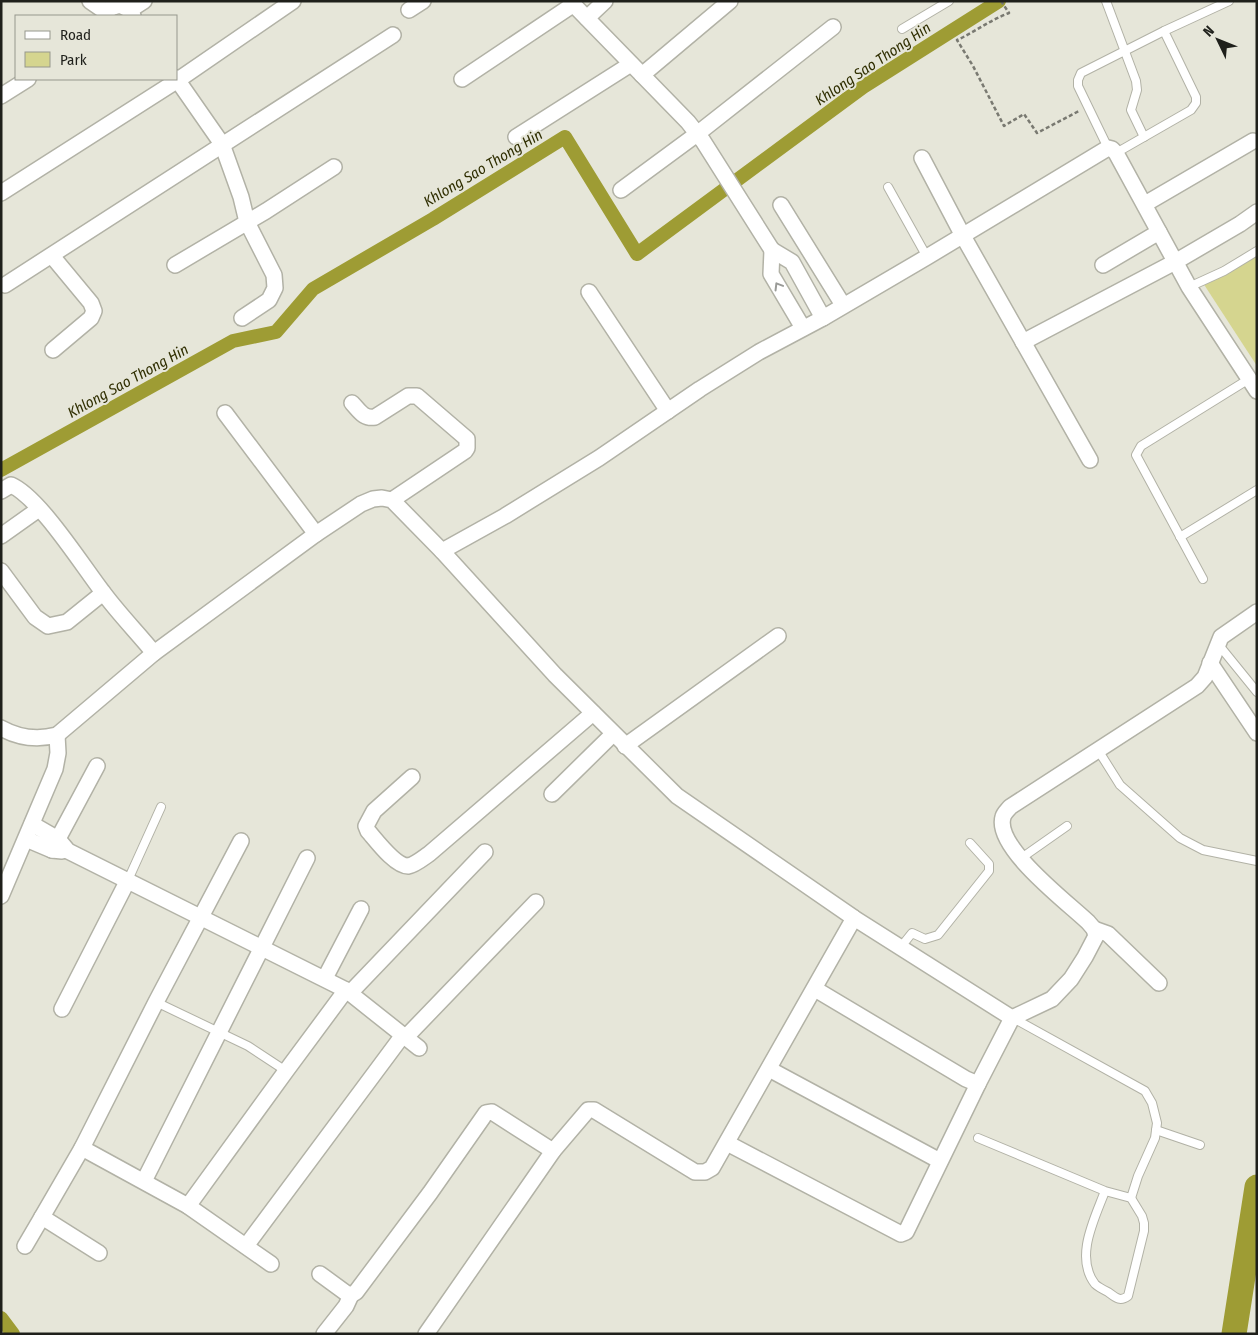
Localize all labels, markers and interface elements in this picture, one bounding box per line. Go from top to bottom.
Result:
legend [15,15,178,80]
north arrow [1193,15,1243,65]
water label: Khlong Sao Thong Hin [812,19,934,109]
text: N [1200,23,1218,40]
text: Road [60,26,91,44]
text: Park [60,51,87,69]
water label: Khlong Sao Thong Hin [420,125,546,211]
one-way arrow [774,282,784,291]
water label: Khlong Sao Thong Hin [64,340,192,422]

